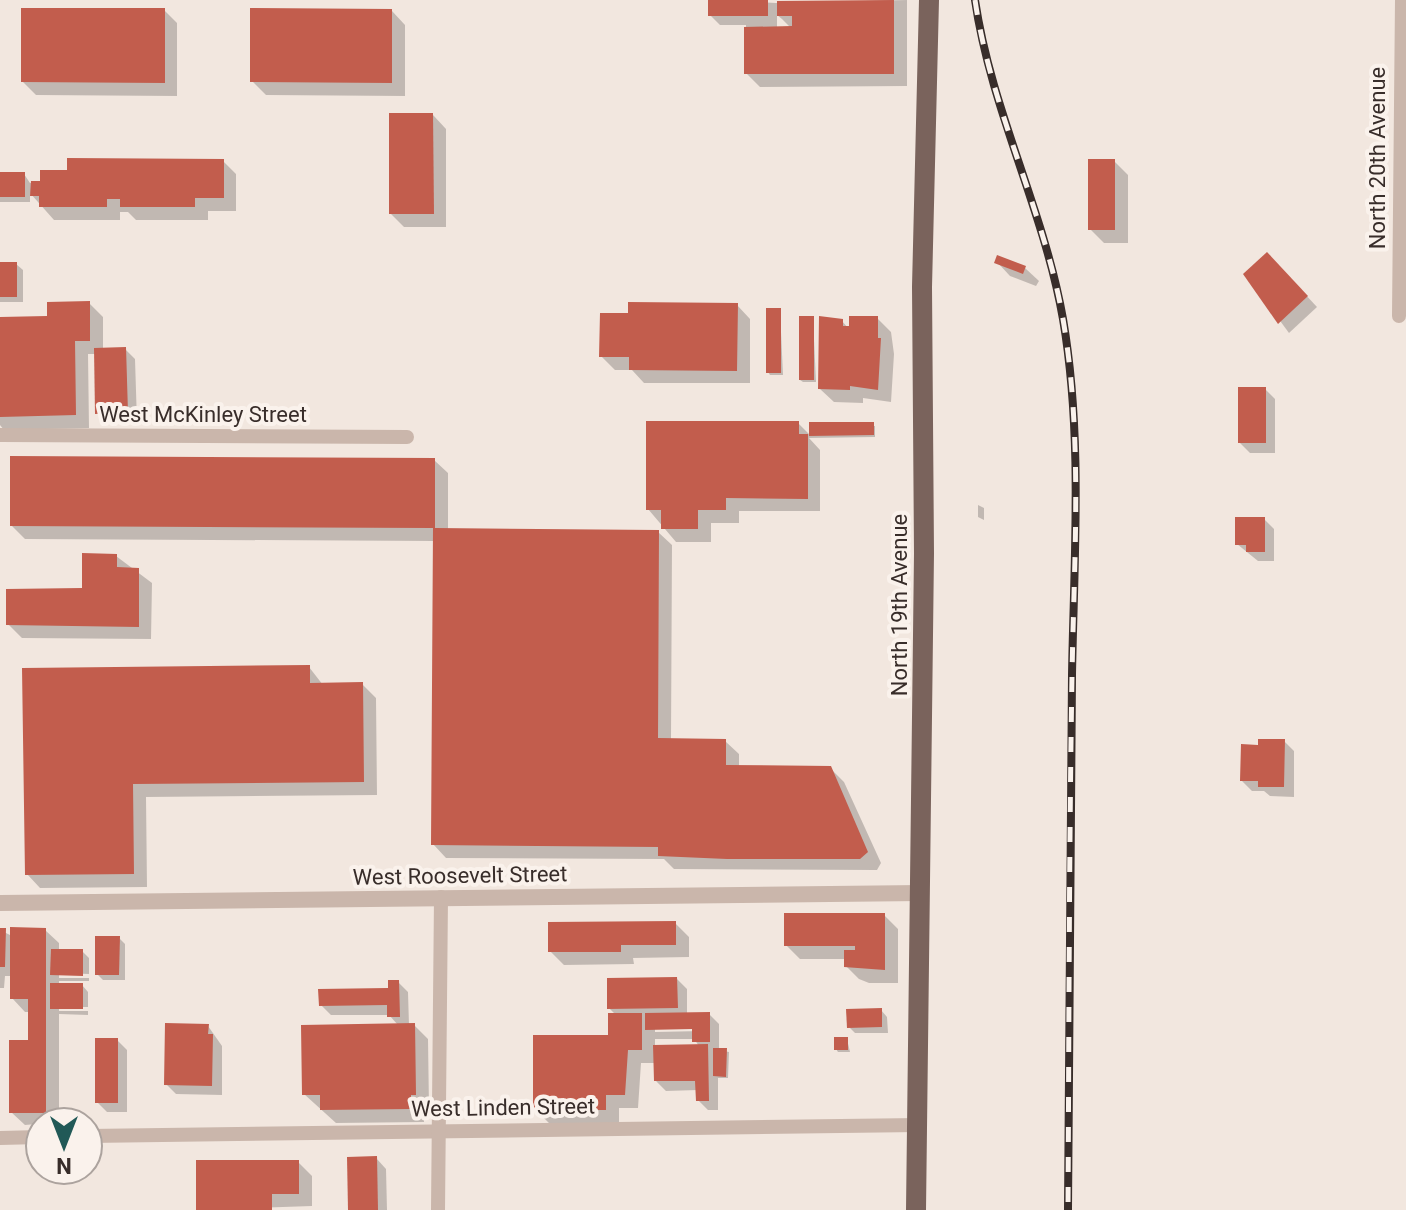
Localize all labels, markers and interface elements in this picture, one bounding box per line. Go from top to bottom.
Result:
street label: North 20th Avenue [1365,67,1390,249]
street label: West McKinley Street [99,402,307,427]
street label: North 19th Avenue [887,514,912,696]
street label: West Roosevelt Street [352,861,568,890]
street label: West Linden Street [411,1093,595,1122]
north arrow [24,1106,104,1186]
text: N [56,1153,72,1178]

